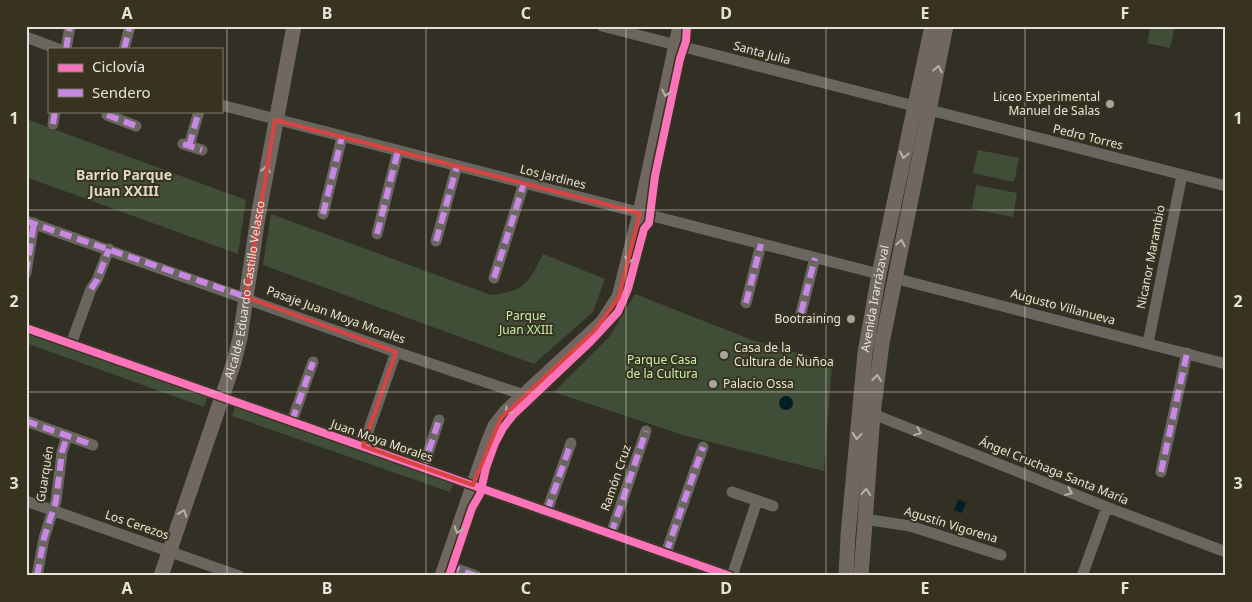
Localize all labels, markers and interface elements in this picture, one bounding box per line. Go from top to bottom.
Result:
text: A [121,2,133,24]
text: B [322,2,332,24]
text: C [521,2,531,24]
text: D [720,2,732,24]
text: E [921,2,930,24]
text: F [1121,2,1129,24]
street label: Santa Julia [732,37,793,68]
legend [48,48,222,112]
text: Ciclovía [92,56,145,76]
one-way arrow [932,64,942,73]
text: Sendero [92,82,151,102]
one-way arrow [661,88,672,97]
place label: Liceo Experimental Manuel de Salas [993,88,1100,119]
marker: Liceo Experimental Manuel de Salas [1104,98,1116,110]
text: 1 [9,107,19,129]
text: 1 [1233,107,1243,129]
street label: Pedro Torres [1051,120,1125,154]
one-way arrow [900,151,910,159]
street label: Los Jardines [518,160,588,193]
district label: Barrio Parque Juan XXIII [76,165,172,200]
one-way arrow [261,165,271,174]
street label: Alcalde Eduardo Castillo Velasco [220,199,269,381]
street label: Nicanor Marambio [1132,204,1169,310]
one-way arrow [895,239,906,248]
street label: Avenida Irarrázaval [856,244,893,354]
one-way arrow [624,256,635,265]
street label: Pasaje Juan Moya Morales [264,281,408,348]
street label: Augusto Villanueva [1009,284,1117,329]
text: 2 [9,290,19,312]
text: 2 [1233,290,1243,312]
park label: Parque Juan XXIII [498,307,553,338]
place label: Bootraining [774,310,841,327]
marker: Bootraining [845,313,857,325]
place label: Casa de la Cultura de Ñuñoa [734,339,834,370]
marker: Casa de la Cultura de Ñuñoa [718,349,730,361]
park label: Parque Casa de la Cultura [626,351,698,382]
one-way arrow [871,374,882,382]
place label: Palacio Ossa [723,375,794,392]
marker: Palacio Ossa [707,378,719,390]
one-way arrow [505,405,514,414]
street label: Juan Moya Morales [328,415,436,466]
one-way arrow [913,426,922,436]
one-way arrow [852,432,863,440]
street label: Ángel Cruchaga Santa María [977,433,1131,508]
street label: Ramón Cruz [596,442,635,513]
street label: Guarquén [32,445,57,503]
text: 3 [9,472,19,494]
text: 3 [1233,472,1243,494]
one-way arrow [1064,486,1073,496]
one-way arrow [860,488,871,496]
street label: Agustín Vigorena [902,502,1000,547]
street label: Los Cerezos [103,506,172,544]
one-way arrow [177,510,187,518]
one-way arrow [454,526,464,534]
text: A [121,577,133,599]
text: B [322,577,332,599]
text: C [521,577,531,599]
text: D [720,577,732,599]
text: E [921,577,930,599]
text: F [1121,577,1129,599]

